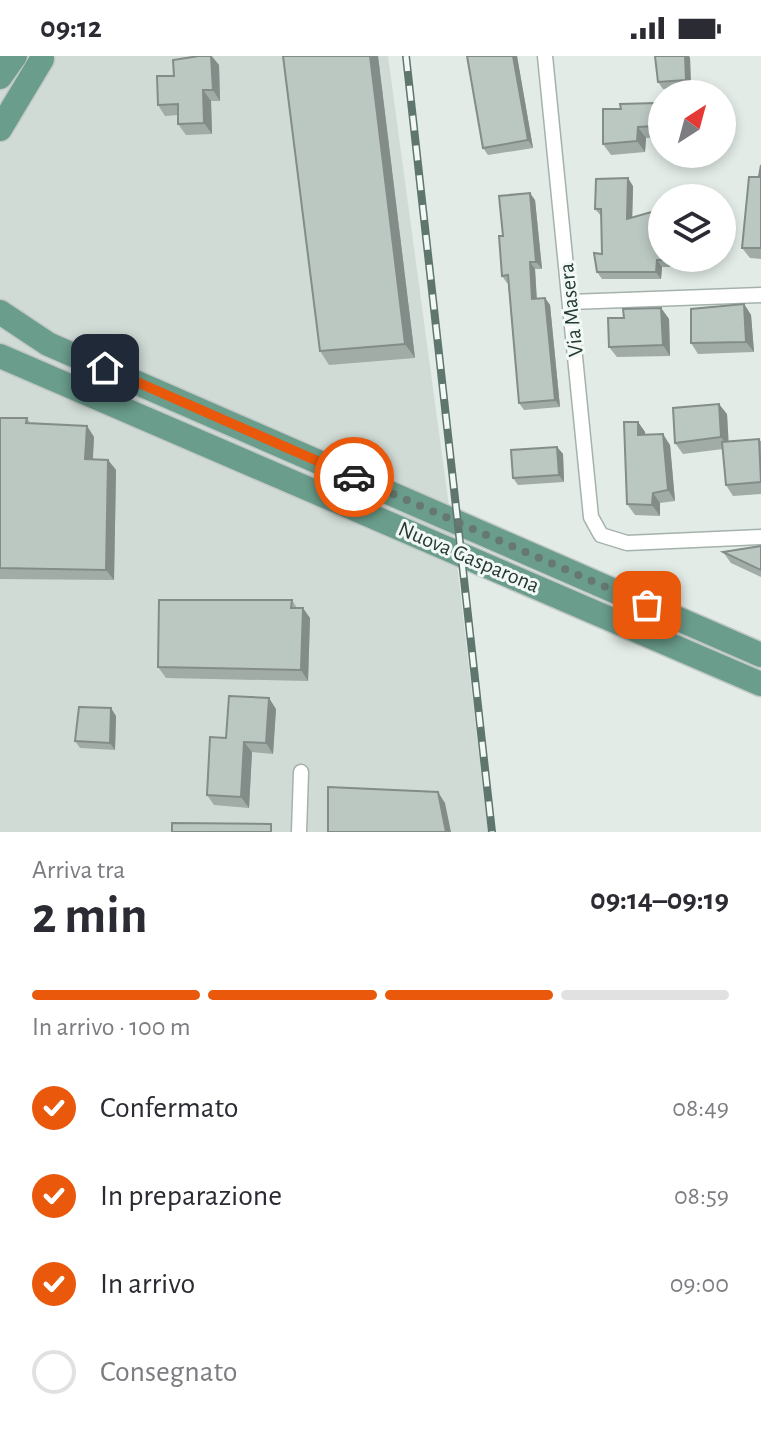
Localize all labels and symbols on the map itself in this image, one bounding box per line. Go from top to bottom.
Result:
north arrow [648,80,736,168]
street label: Via Masera [555,262,587,358]
pin [71,334,139,402]
courier [314,437,394,517]
street label: Nuova Gasparona [395,517,543,597]
pin [613,571,681,639]

